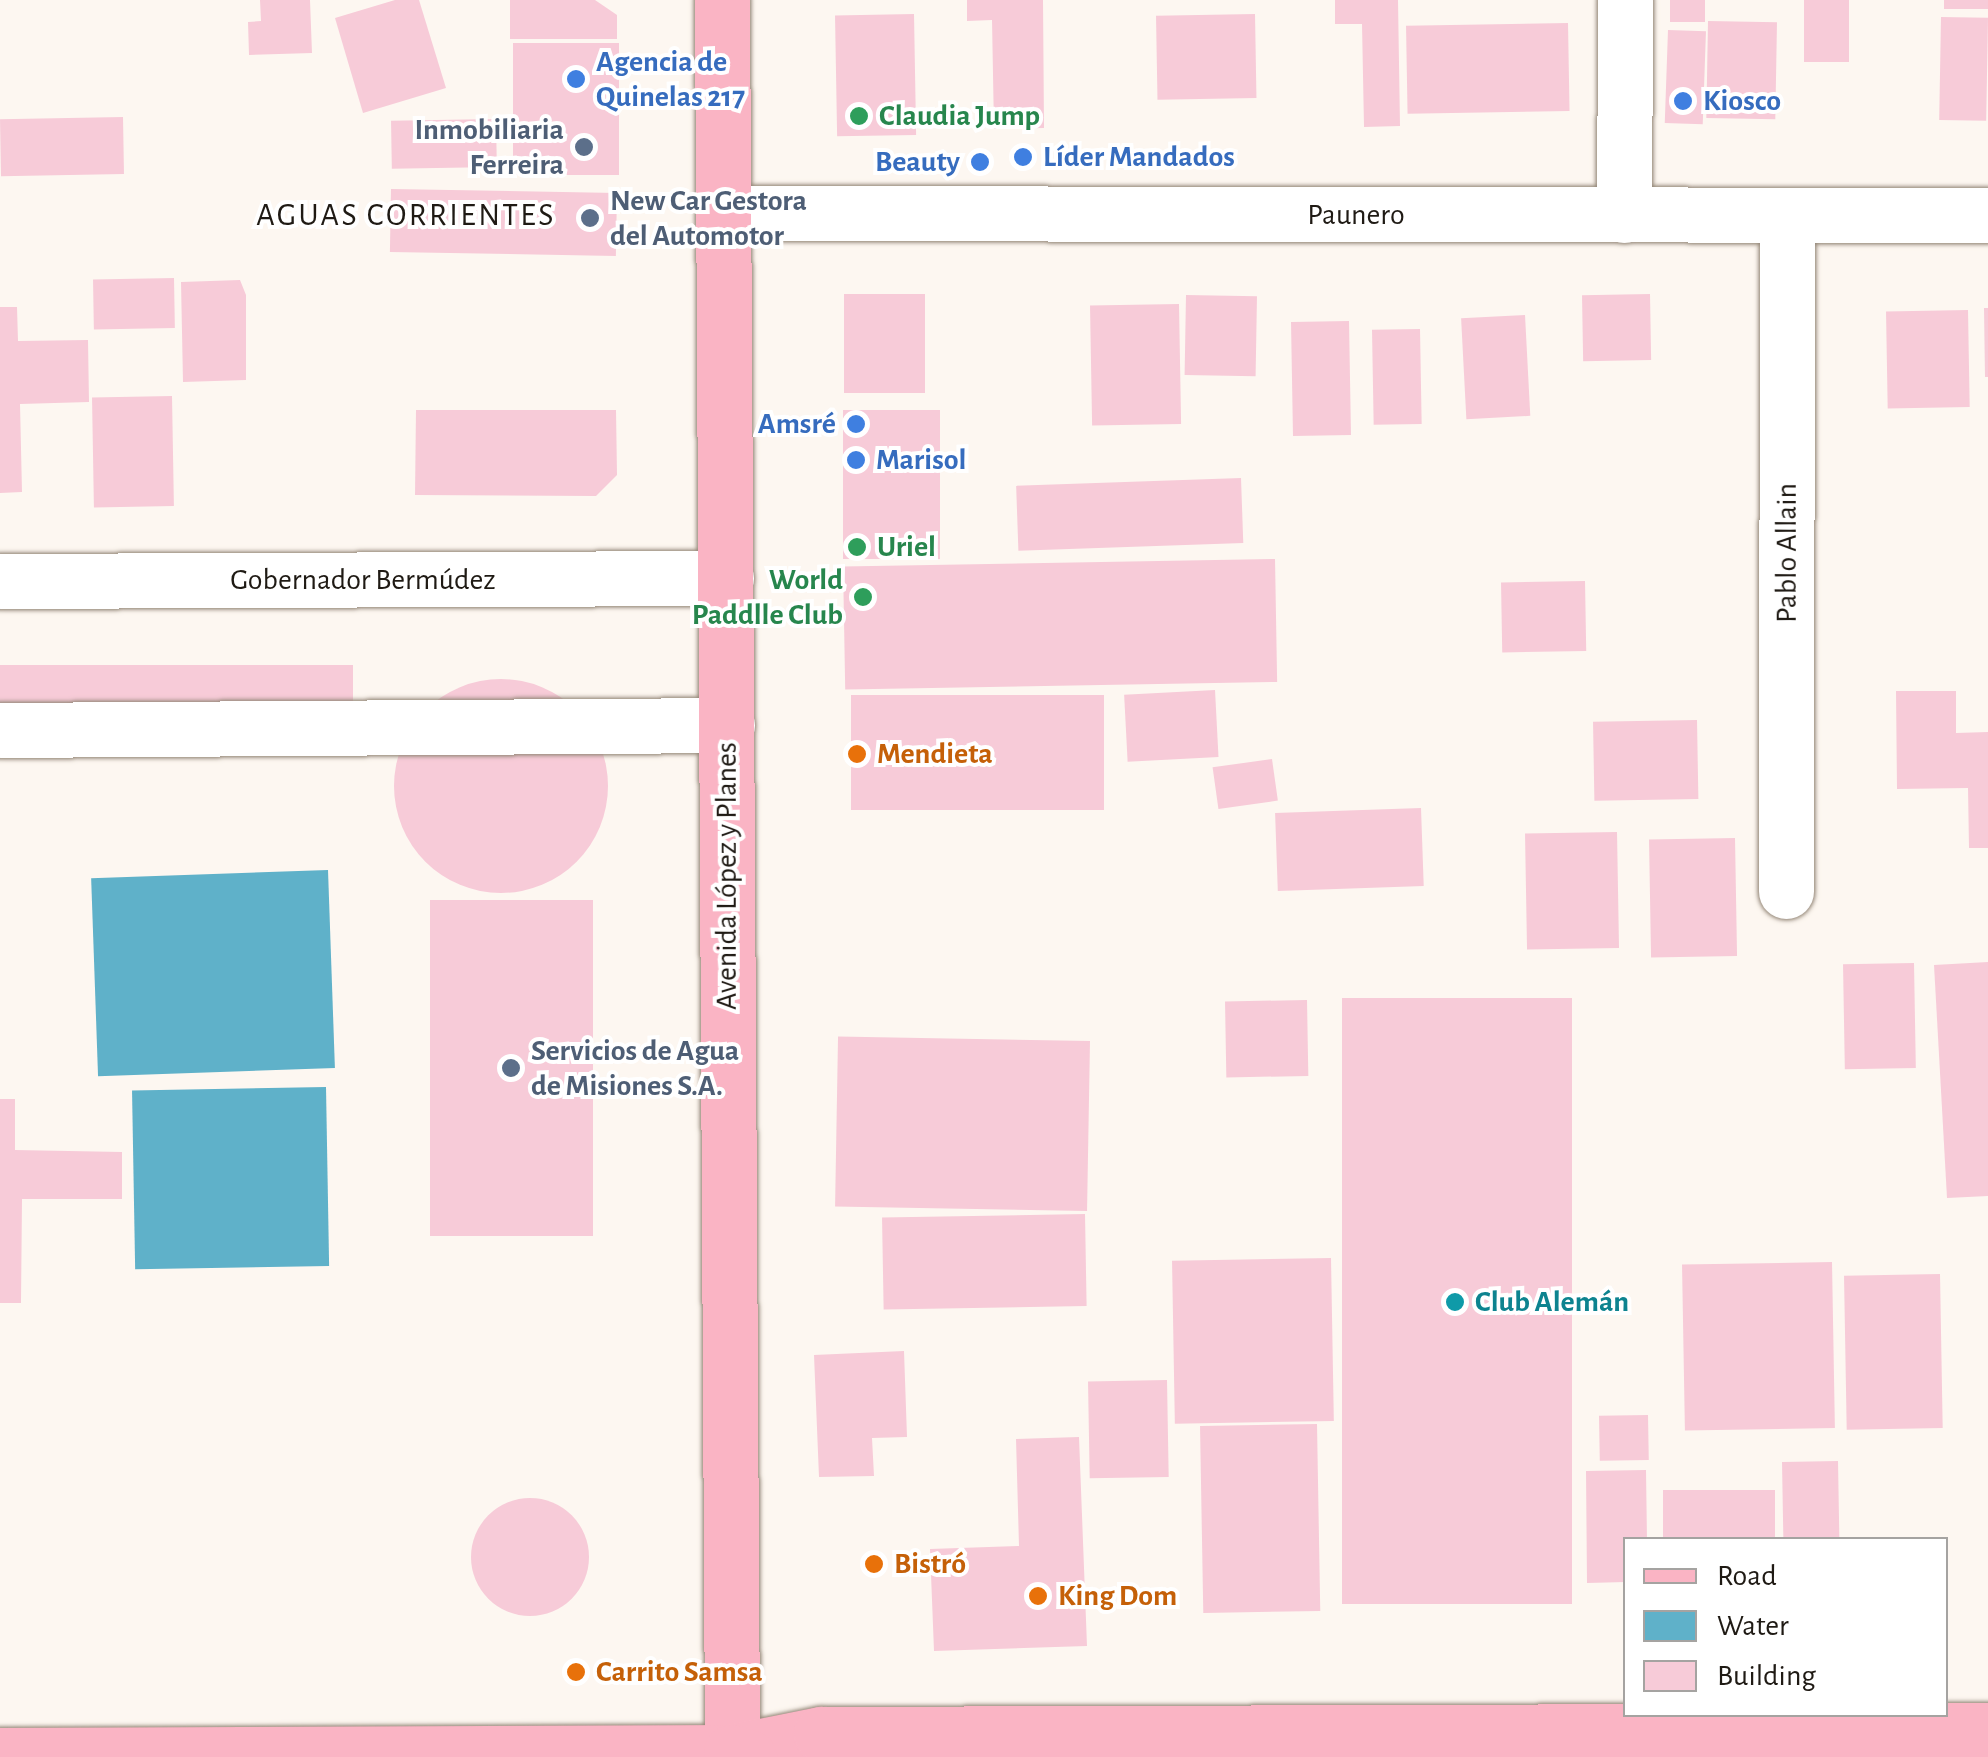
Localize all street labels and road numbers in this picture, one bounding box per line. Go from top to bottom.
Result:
street label: Paunero [1307,197,1405,233]
street label: Pablo Allain [1769,483,1805,623]
street label: Gobernador Bermúdez [230,562,496,598]
street label: Avenida López y Planes [709,742,745,1010]

